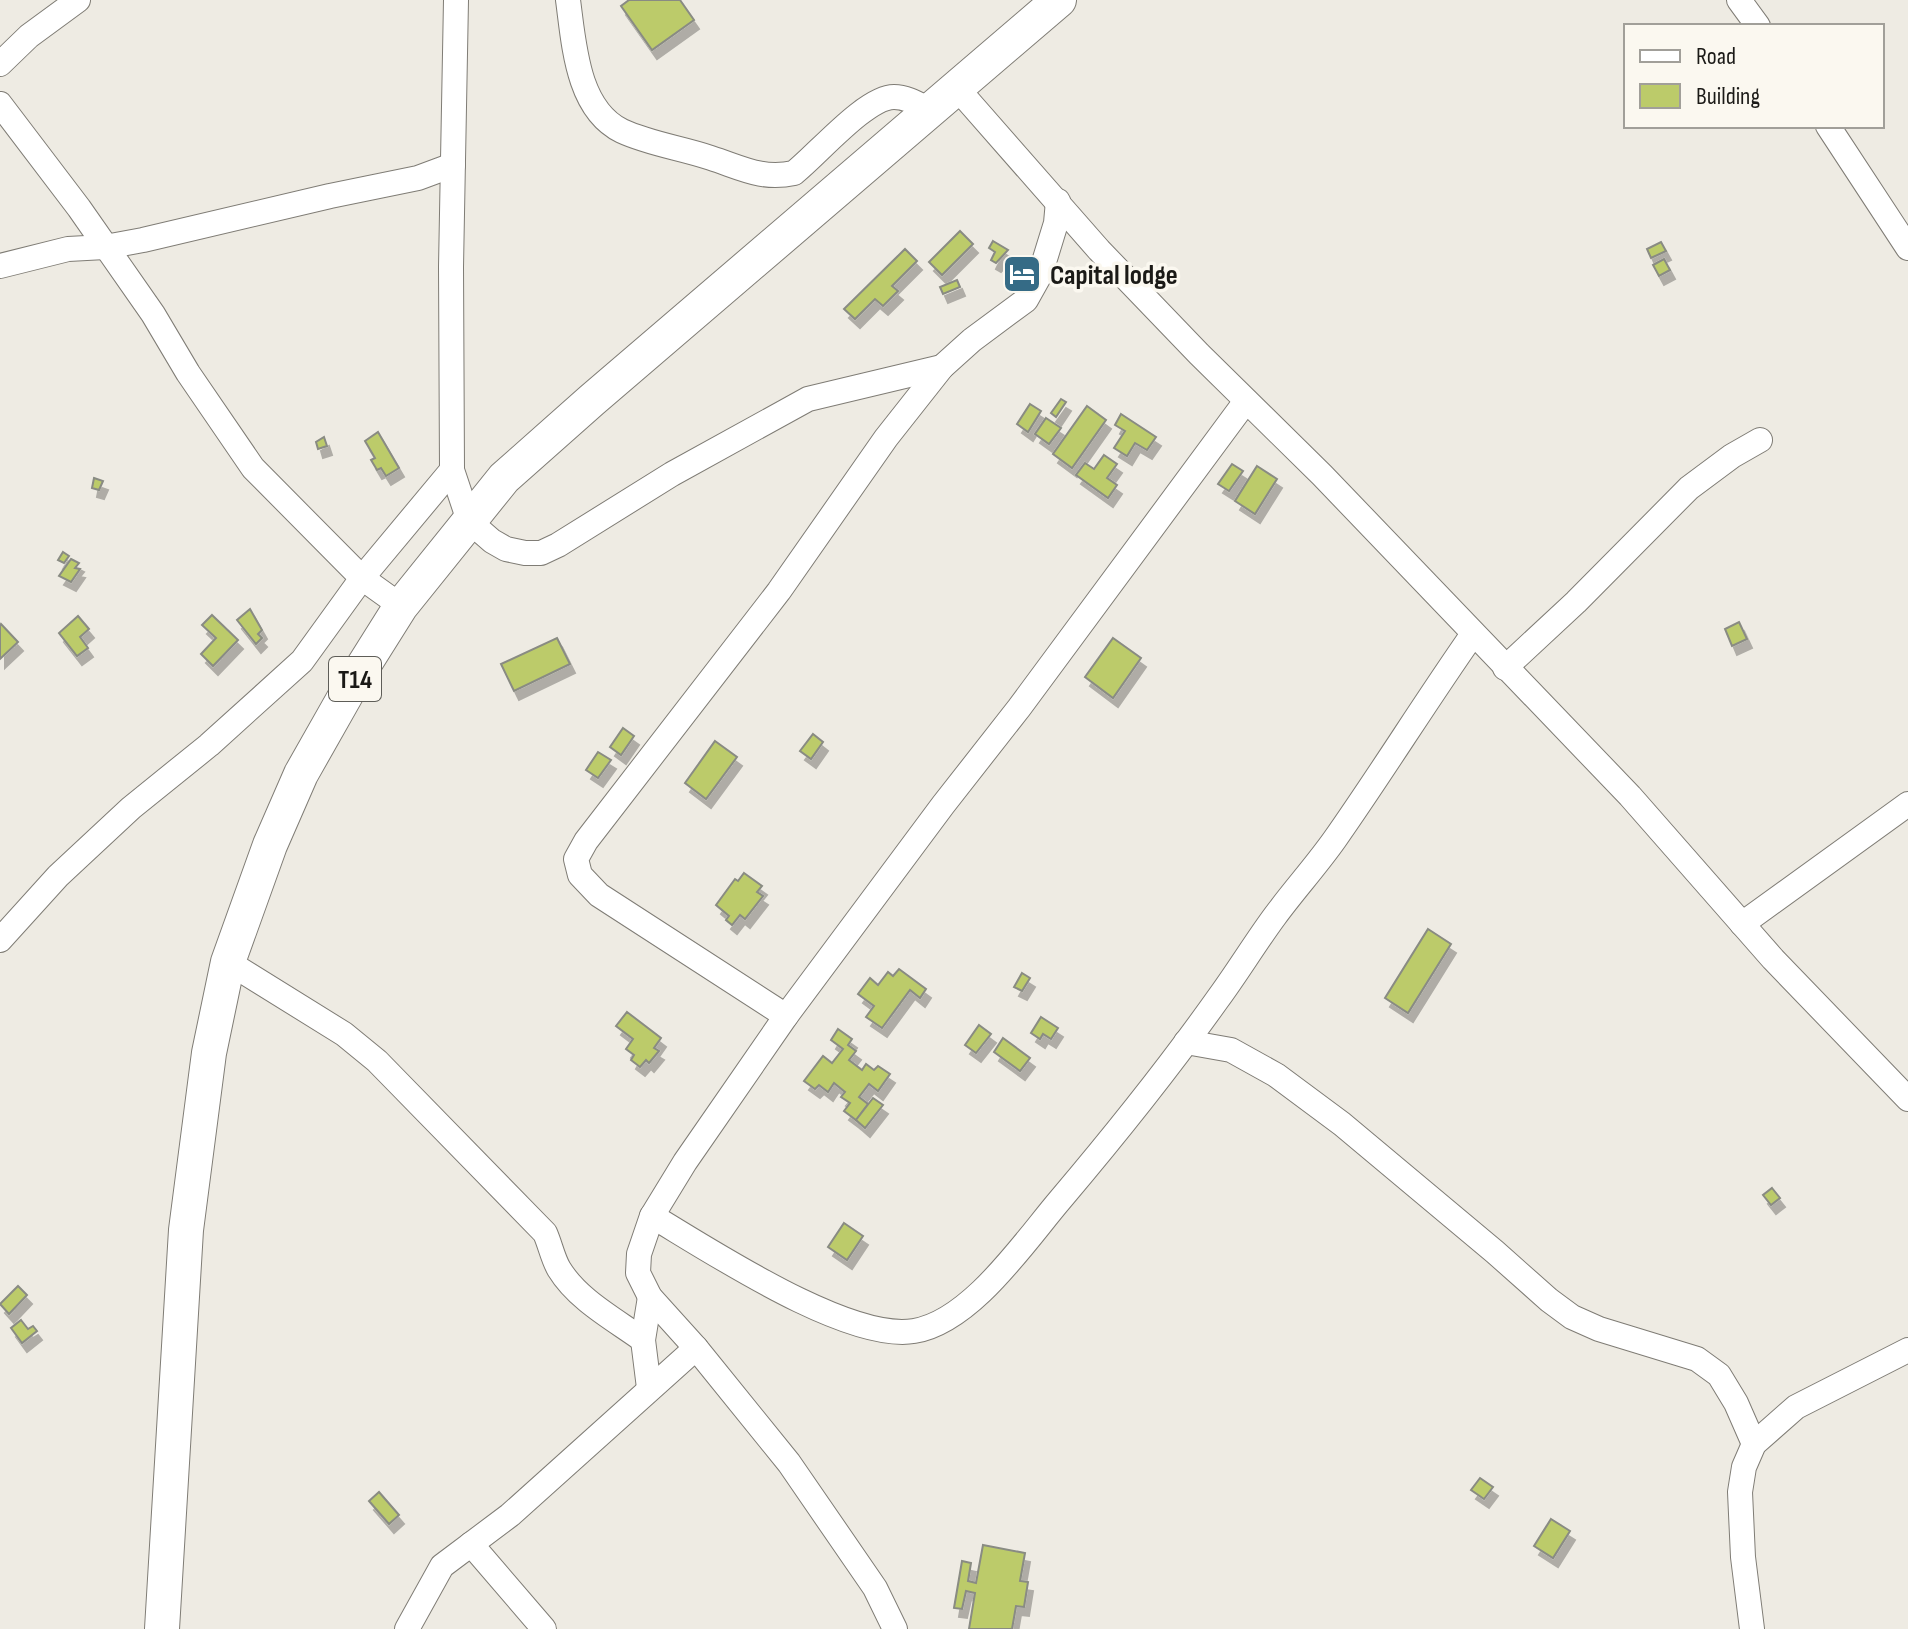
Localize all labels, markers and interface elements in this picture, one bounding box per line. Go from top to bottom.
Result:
legend [1624,24,1884,128]
text: Road [1696,42,1736,71]
text: Building [1696,82,1760,111]
hotel icon: Capital lodge [1001,253,1043,295]
place label: Capital lodge [1050,259,1178,292]
road number: T14 [329,657,381,701]

